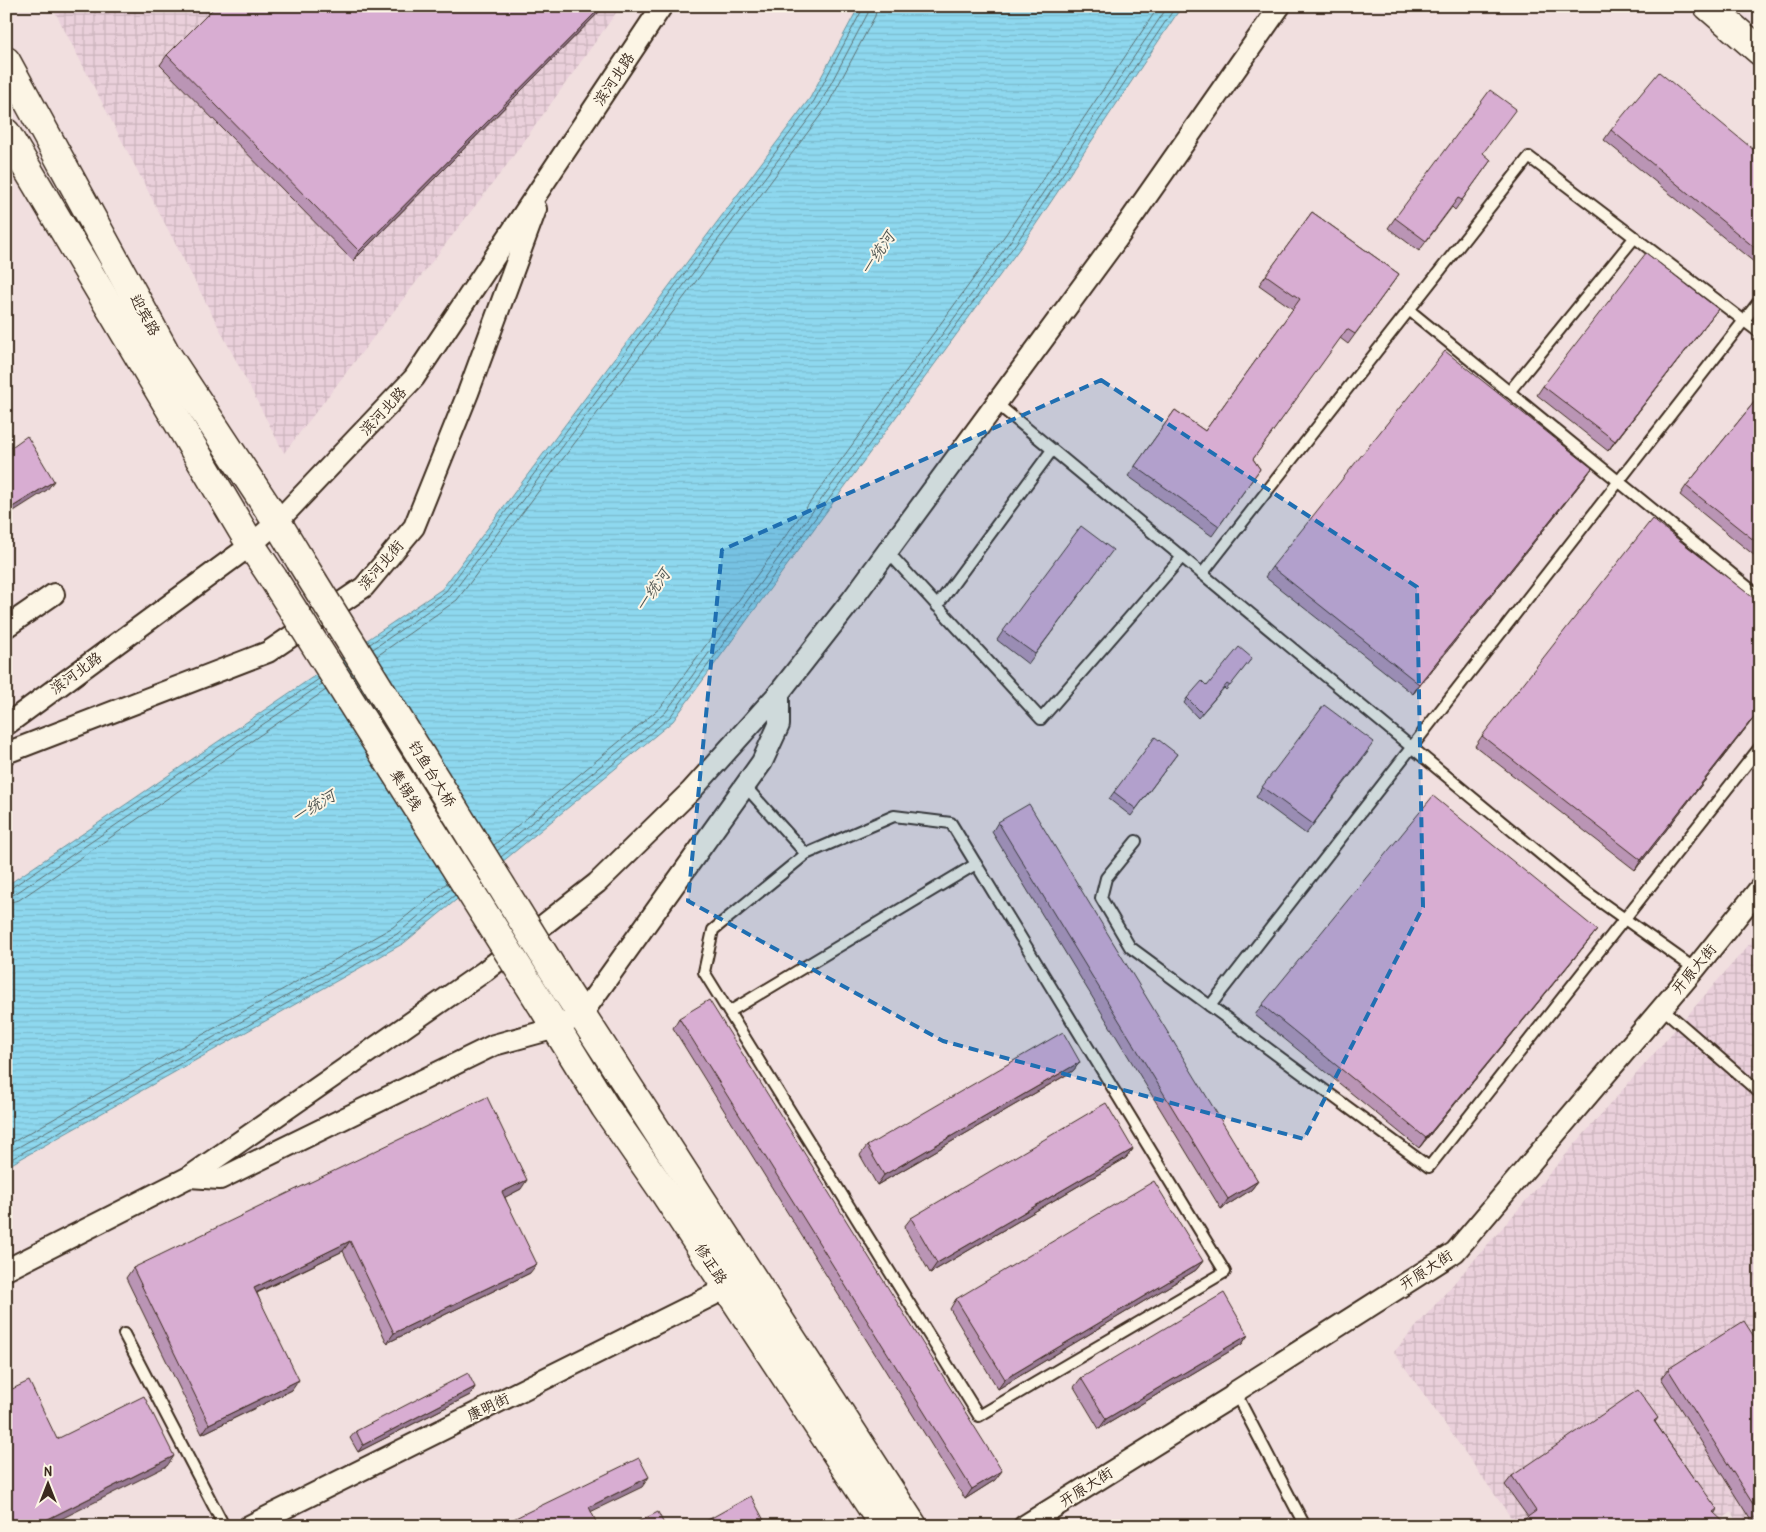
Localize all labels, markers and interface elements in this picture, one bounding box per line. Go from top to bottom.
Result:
street label: 滨河北路 [588,48,639,109]
water label: 一统河 [854,224,901,279]
street label: 迎宾路 [125,290,166,340]
street label: 滨河北路 [354,382,411,440]
street label: 滨河北街 [353,535,408,594]
water label: 一统河 [629,562,676,616]
street label: 滨河北路 [45,646,106,699]
street label: 钓鱼台大桥 [404,736,461,811]
street label: 集锡线 [386,765,427,814]
water label: 一统河 [287,783,342,828]
street label: 开原大街 [1666,939,1721,998]
street label: 修正路 [690,1239,732,1288]
street label: 开原大街 [1395,1244,1457,1295]
street label: 康明街 [463,1387,513,1426]
north arrow [22,1460,72,1510]
text: N [44,1461,52,1480]
street label: 开原大街 [1055,1462,1117,1511]

